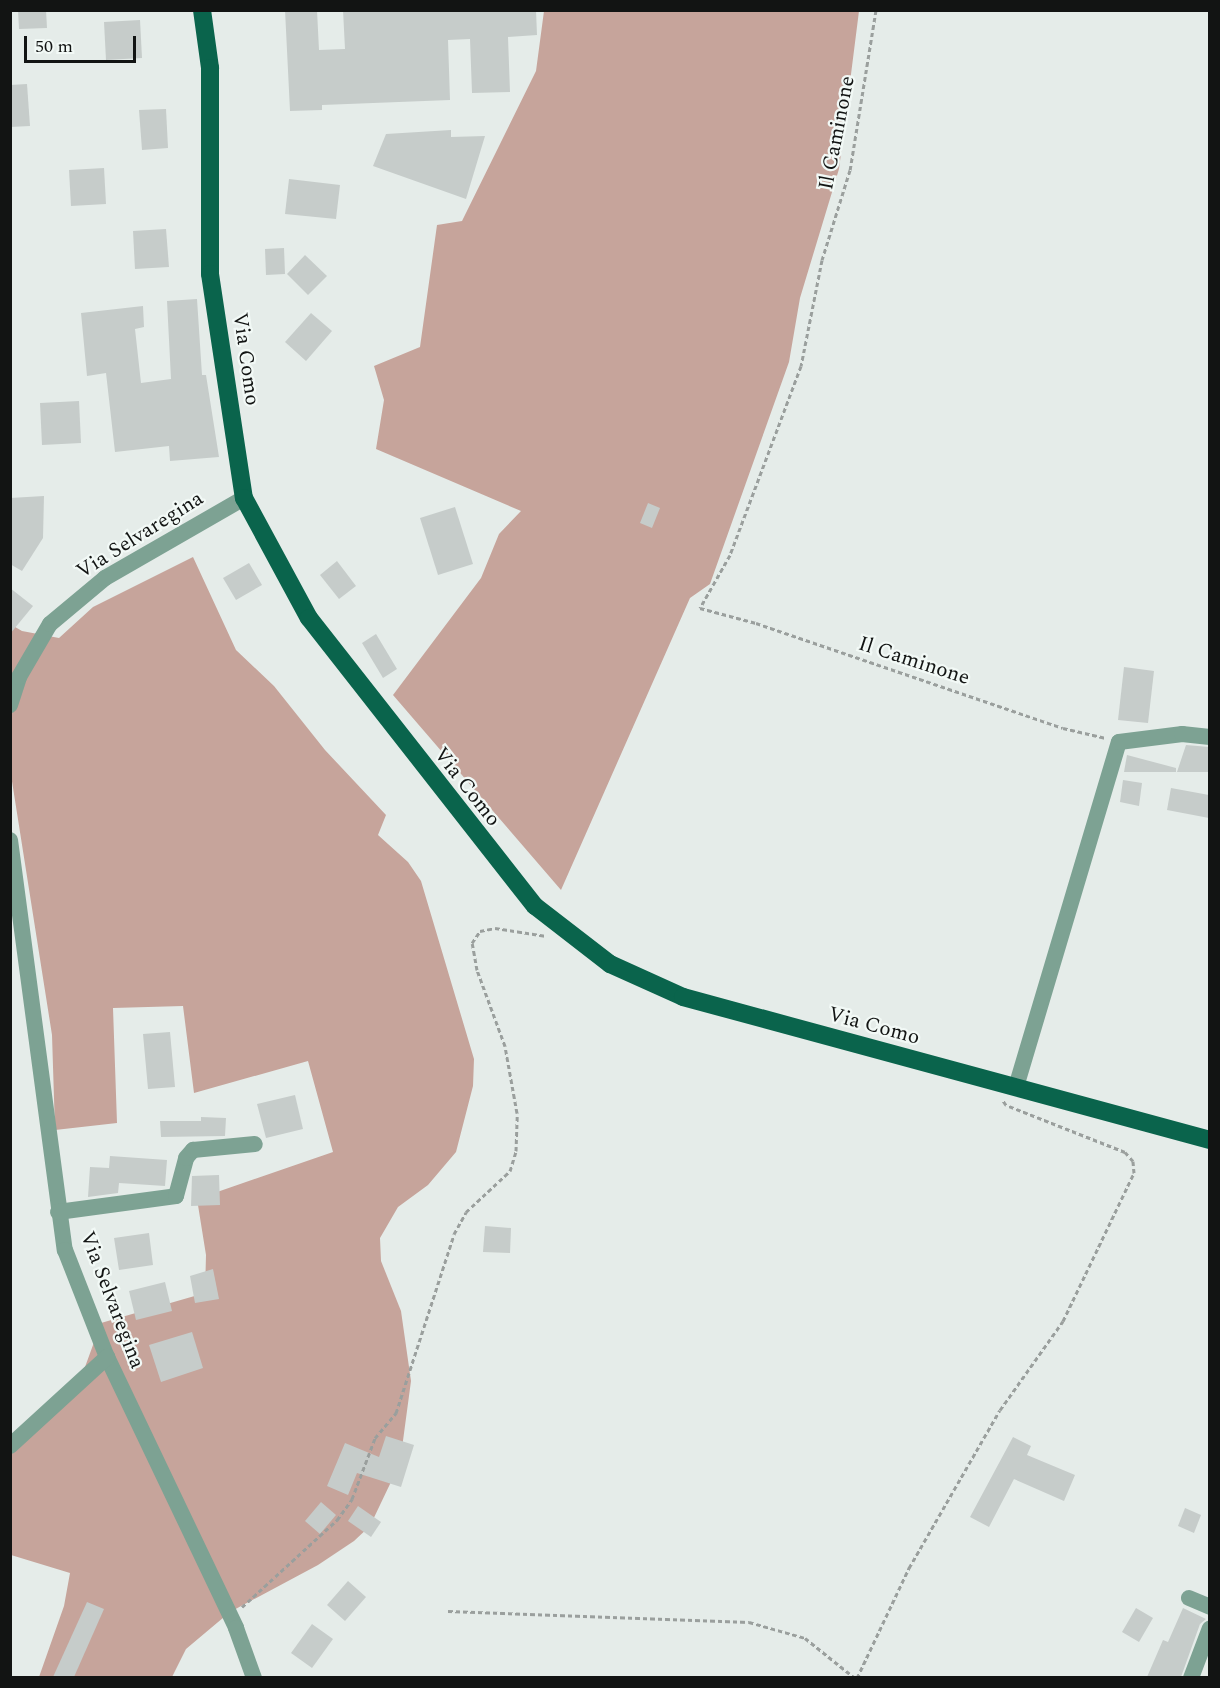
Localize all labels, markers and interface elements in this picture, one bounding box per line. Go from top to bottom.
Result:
scale bar [27,24,140,62]
text: 50 m [35,33,73,60]
street label: Il Caminone [814,74,860,192]
street label: Via Como [227,311,265,407]
street label: Via Selvaregina [72,486,208,584]
street label: Il Caminone [855,631,973,691]
street label: Via Como [428,742,506,832]
street label: Via Como [826,1002,922,1050]
street label: Via Selvaregina [74,1228,150,1372]

